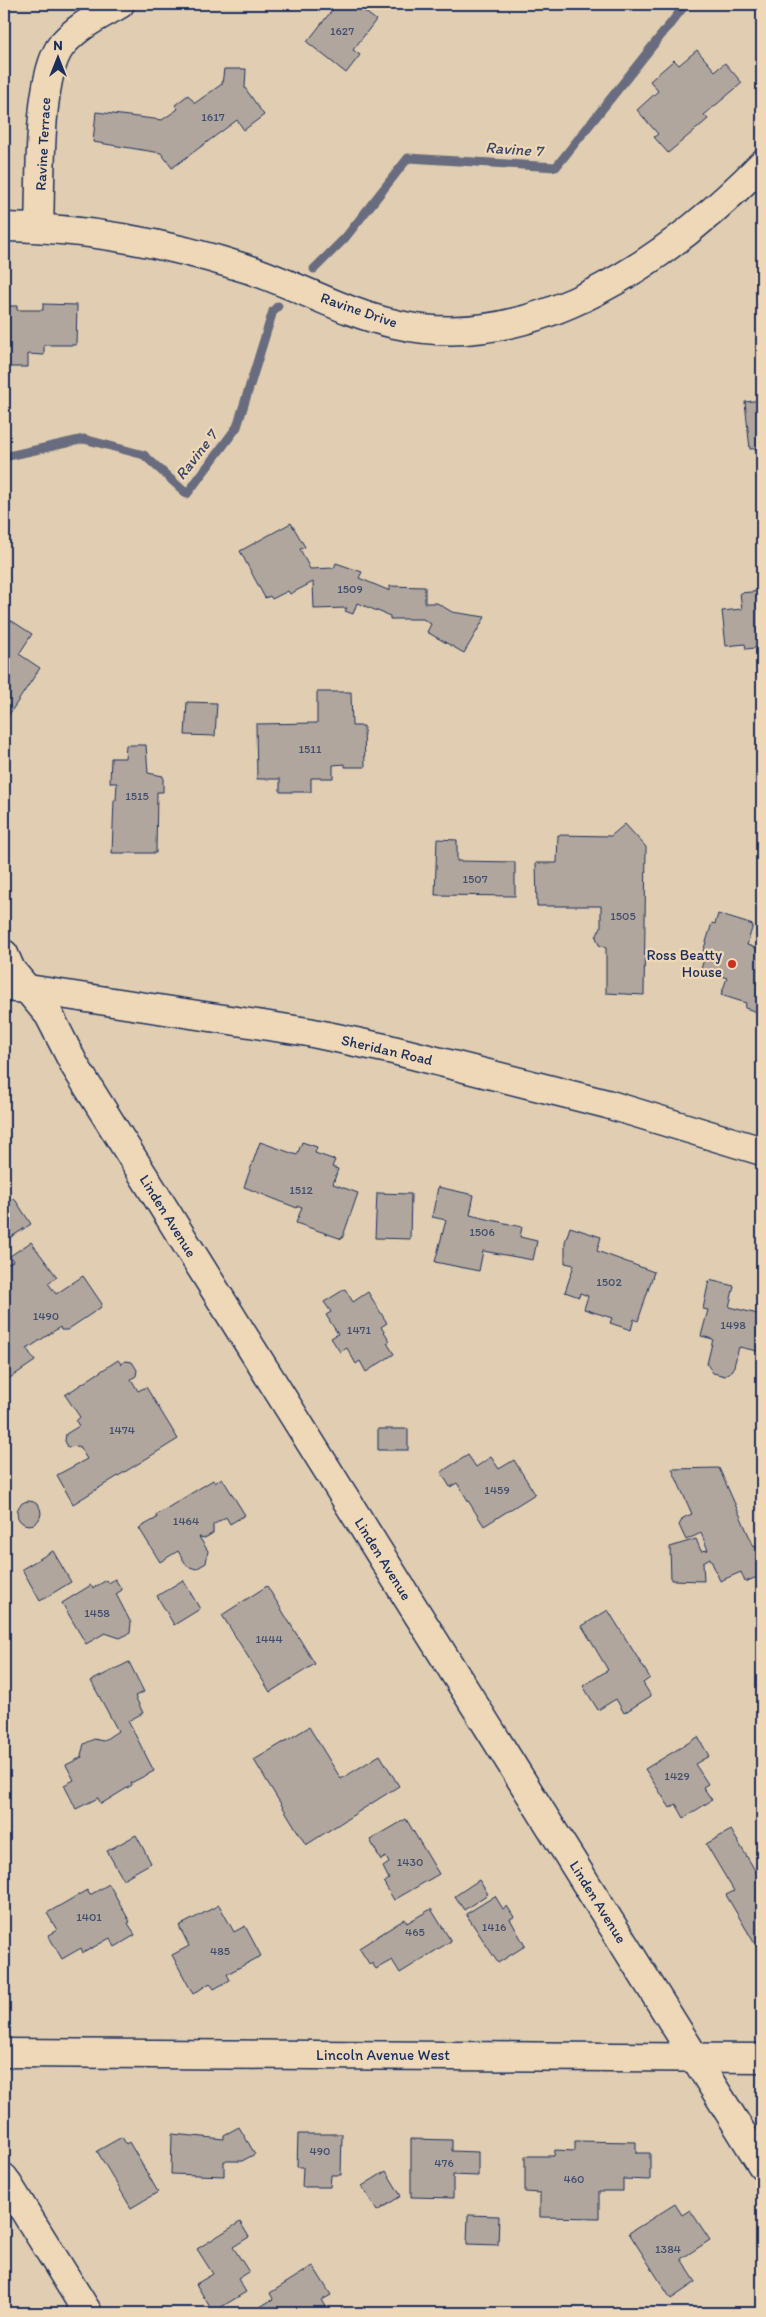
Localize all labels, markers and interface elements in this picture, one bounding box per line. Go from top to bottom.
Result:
house number: 1627 [330,24,354,38]
north arrow [32,32,82,82]
text: N [53,37,63,54]
street label: Ravine Terrace [32,97,54,191]
house number: 1617 [201,110,225,124]
water label: Ravine 7 [485,138,545,161]
street label: Ravine Drive [318,288,400,332]
water label: Ravine 7 [171,425,222,483]
house number: 1509 [337,582,363,596]
house number: 1511 [298,742,322,756]
house number: 1515 [125,789,149,803]
house number: 1507 [462,872,488,886]
house number: 1505 [610,909,636,923]
place label: Ross Beatty House [646,946,722,981]
marker: Ross Beatty House [726,958,738,970]
street label: Sheridan Road [340,1031,434,1069]
street label: Linden Avenue [135,1171,201,1261]
house number: 1512 [289,1183,314,1197]
house number: 1506 [469,1225,495,1239]
house number: 1502 [596,1275,622,1289]
house number: 1490 [33,1309,59,1323]
house number: 1498 [720,1318,746,1332]
house number: 1471 [347,1323,372,1337]
house number: 1474 [109,1423,135,1437]
house number: 1459 [484,1483,510,1497]
house number: 1464 [173,1514,199,1528]
street label: Linden Avenue [350,1514,416,1604]
house number: 1458 [84,1606,110,1620]
house number: 1444 [255,1632,283,1646]
house number: 1429 [664,1769,690,1783]
house number: 1430 [397,1855,423,1869]
street label: Linden Avenue [565,1857,631,1947]
house number: 1401 [76,1910,102,1924]
house number: 1416 [482,1920,506,1934]
house number: 465 [405,1925,425,1939]
house number: 485 [210,1944,230,1958]
street label: Lincoln Avenue West [316,2046,450,2064]
house number: 490 [310,2144,330,2158]
house number: 476 [434,2156,454,2170]
house number: 460 [564,2172,584,2186]
house number: 1384 [655,2242,681,2256]

